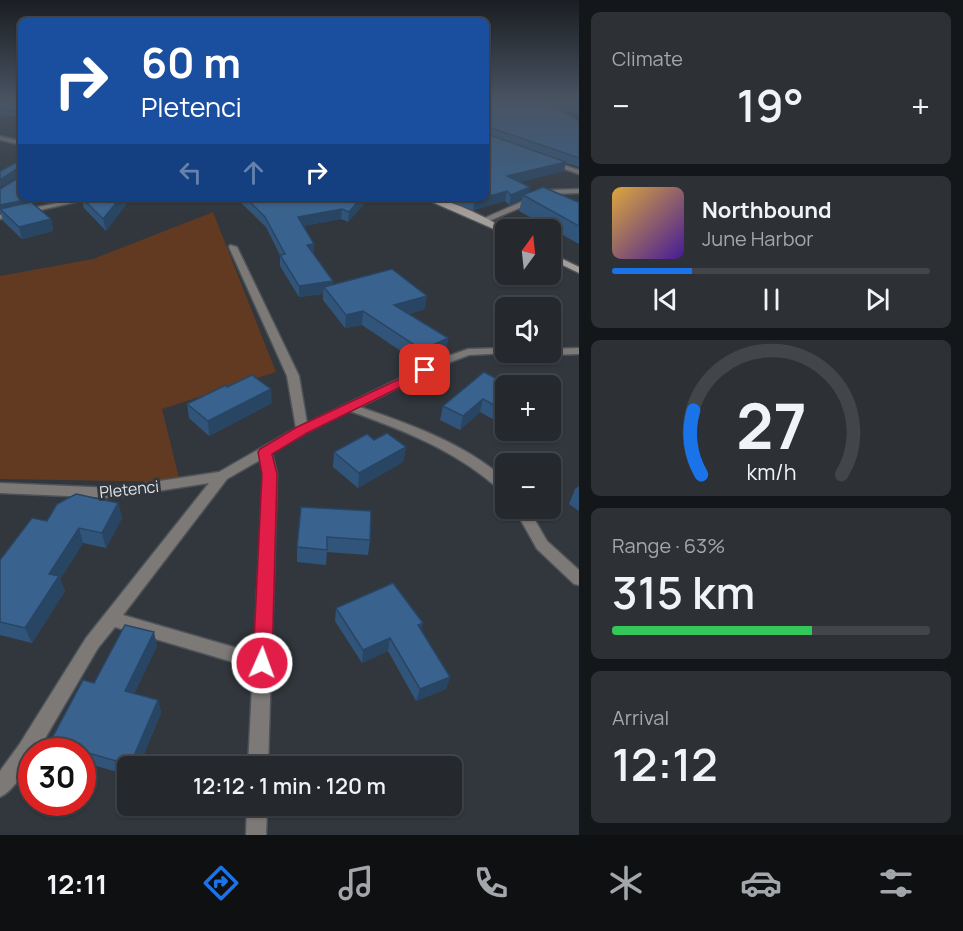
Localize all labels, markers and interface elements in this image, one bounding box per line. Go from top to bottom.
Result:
text: 60 m [141,33,241,91]
icon: right [42,42,120,120]
text: Climate [612,45,683,72]
text: 19° [737,74,804,136]
text: − [612,83,630,128]
text: + [911,83,930,128]
text: Pletenci [141,88,242,125]
icon: left [174,156,207,189]
icon: ahead [237,156,270,189]
icon: right [300,156,333,189]
text: Northbound [702,195,832,225]
north arrow [495,219,561,285]
map controls [495,219,561,519]
text: June Harbor [702,225,814,252]
icon: previous [649,283,682,316]
icon: pause [755,283,788,316]
icon: next [861,283,894,316]
button: sound [495,297,561,363]
pin [399,344,450,395]
icon: arrive [408,353,441,386]
button: + [495,375,561,441]
text: 27 [736,382,806,468]
button: − [495,453,561,519]
text: km/h [746,457,796,486]
street label: Pletenci [98,475,160,503]
text: Range · 63% [612,532,725,559]
text: 315 km [612,561,755,623]
position arrow [230,631,294,695]
text: Arrival [612,704,669,731]
text: 12:12 [612,733,718,795]
speed limit sign: 30 [18,738,96,816]
text: 12:12 · 1 min · 120 m [193,771,386,801]
icon: directions [200,862,242,904]
icon: music [335,862,377,904]
icon: phone [470,862,512,904]
icon: climate [605,862,647,904]
icon: car [740,862,782,904]
icon: filters [875,862,917,904]
text: 12:11 [46,865,107,902]

